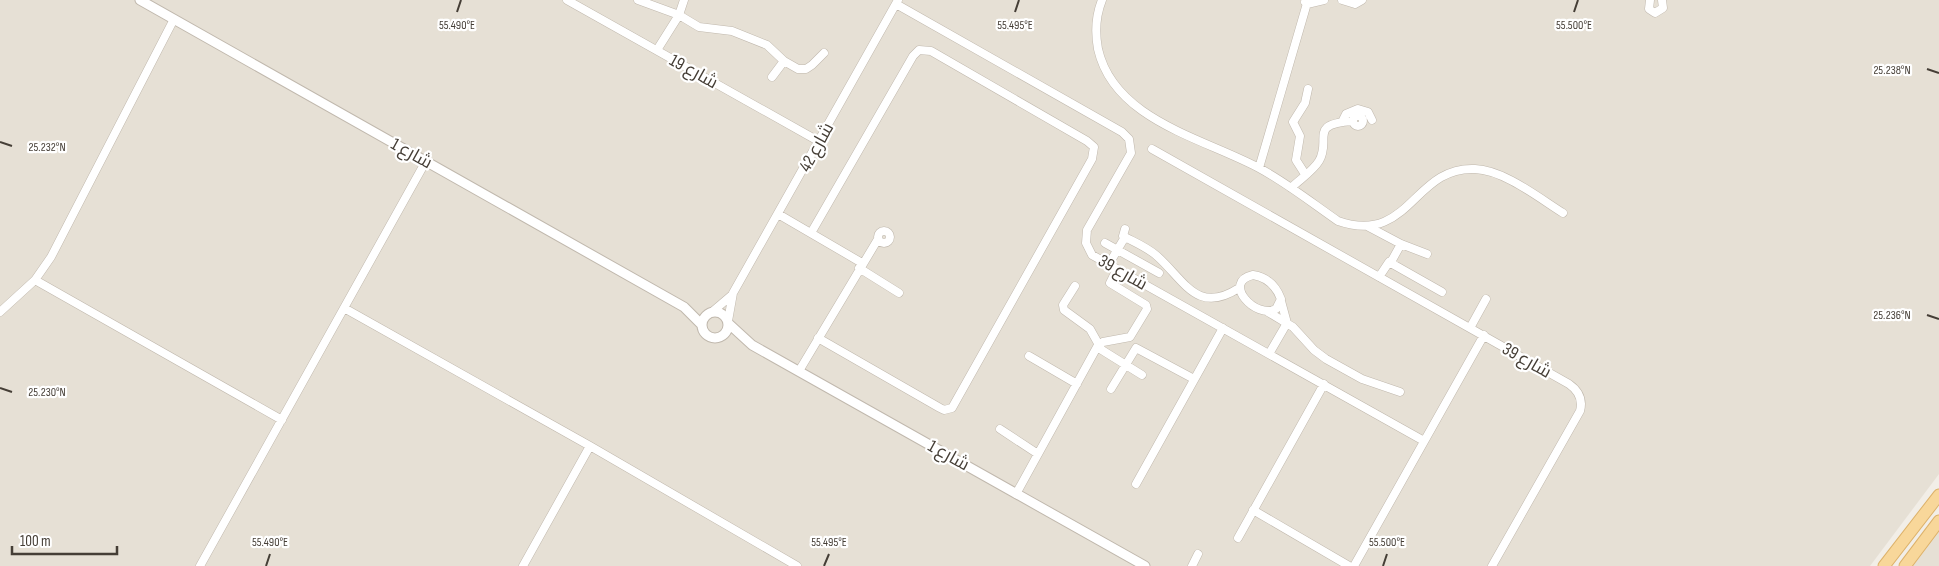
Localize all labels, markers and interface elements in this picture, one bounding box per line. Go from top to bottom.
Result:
text: 55.490°E [439,18,475,33]
text: 55.495°E [997,18,1033,33]
text: 55.500°E [1556,18,1592,33]
street label: شارع 19 [665,50,722,94]
text: 25.238°N [1873,63,1911,78]
street label: شارع 42 [794,119,839,176]
street label: شارع 1 [387,134,436,174]
text: 25.232°N [28,140,66,155]
street label: شارع 39 [1094,250,1151,296]
text: 25.236°N [1873,308,1911,323]
street label: شارع 39 [1498,338,1555,384]
text: 25.230°N [28,385,66,400]
street label: شارع 1 [924,436,973,476]
scale bar [12,524,118,556]
text: 100 m [20,532,51,551]
text: 55.490°E [252,535,288,550]
text: 55.495°E [811,535,847,550]
text: 55.500°E [1369,535,1405,550]

